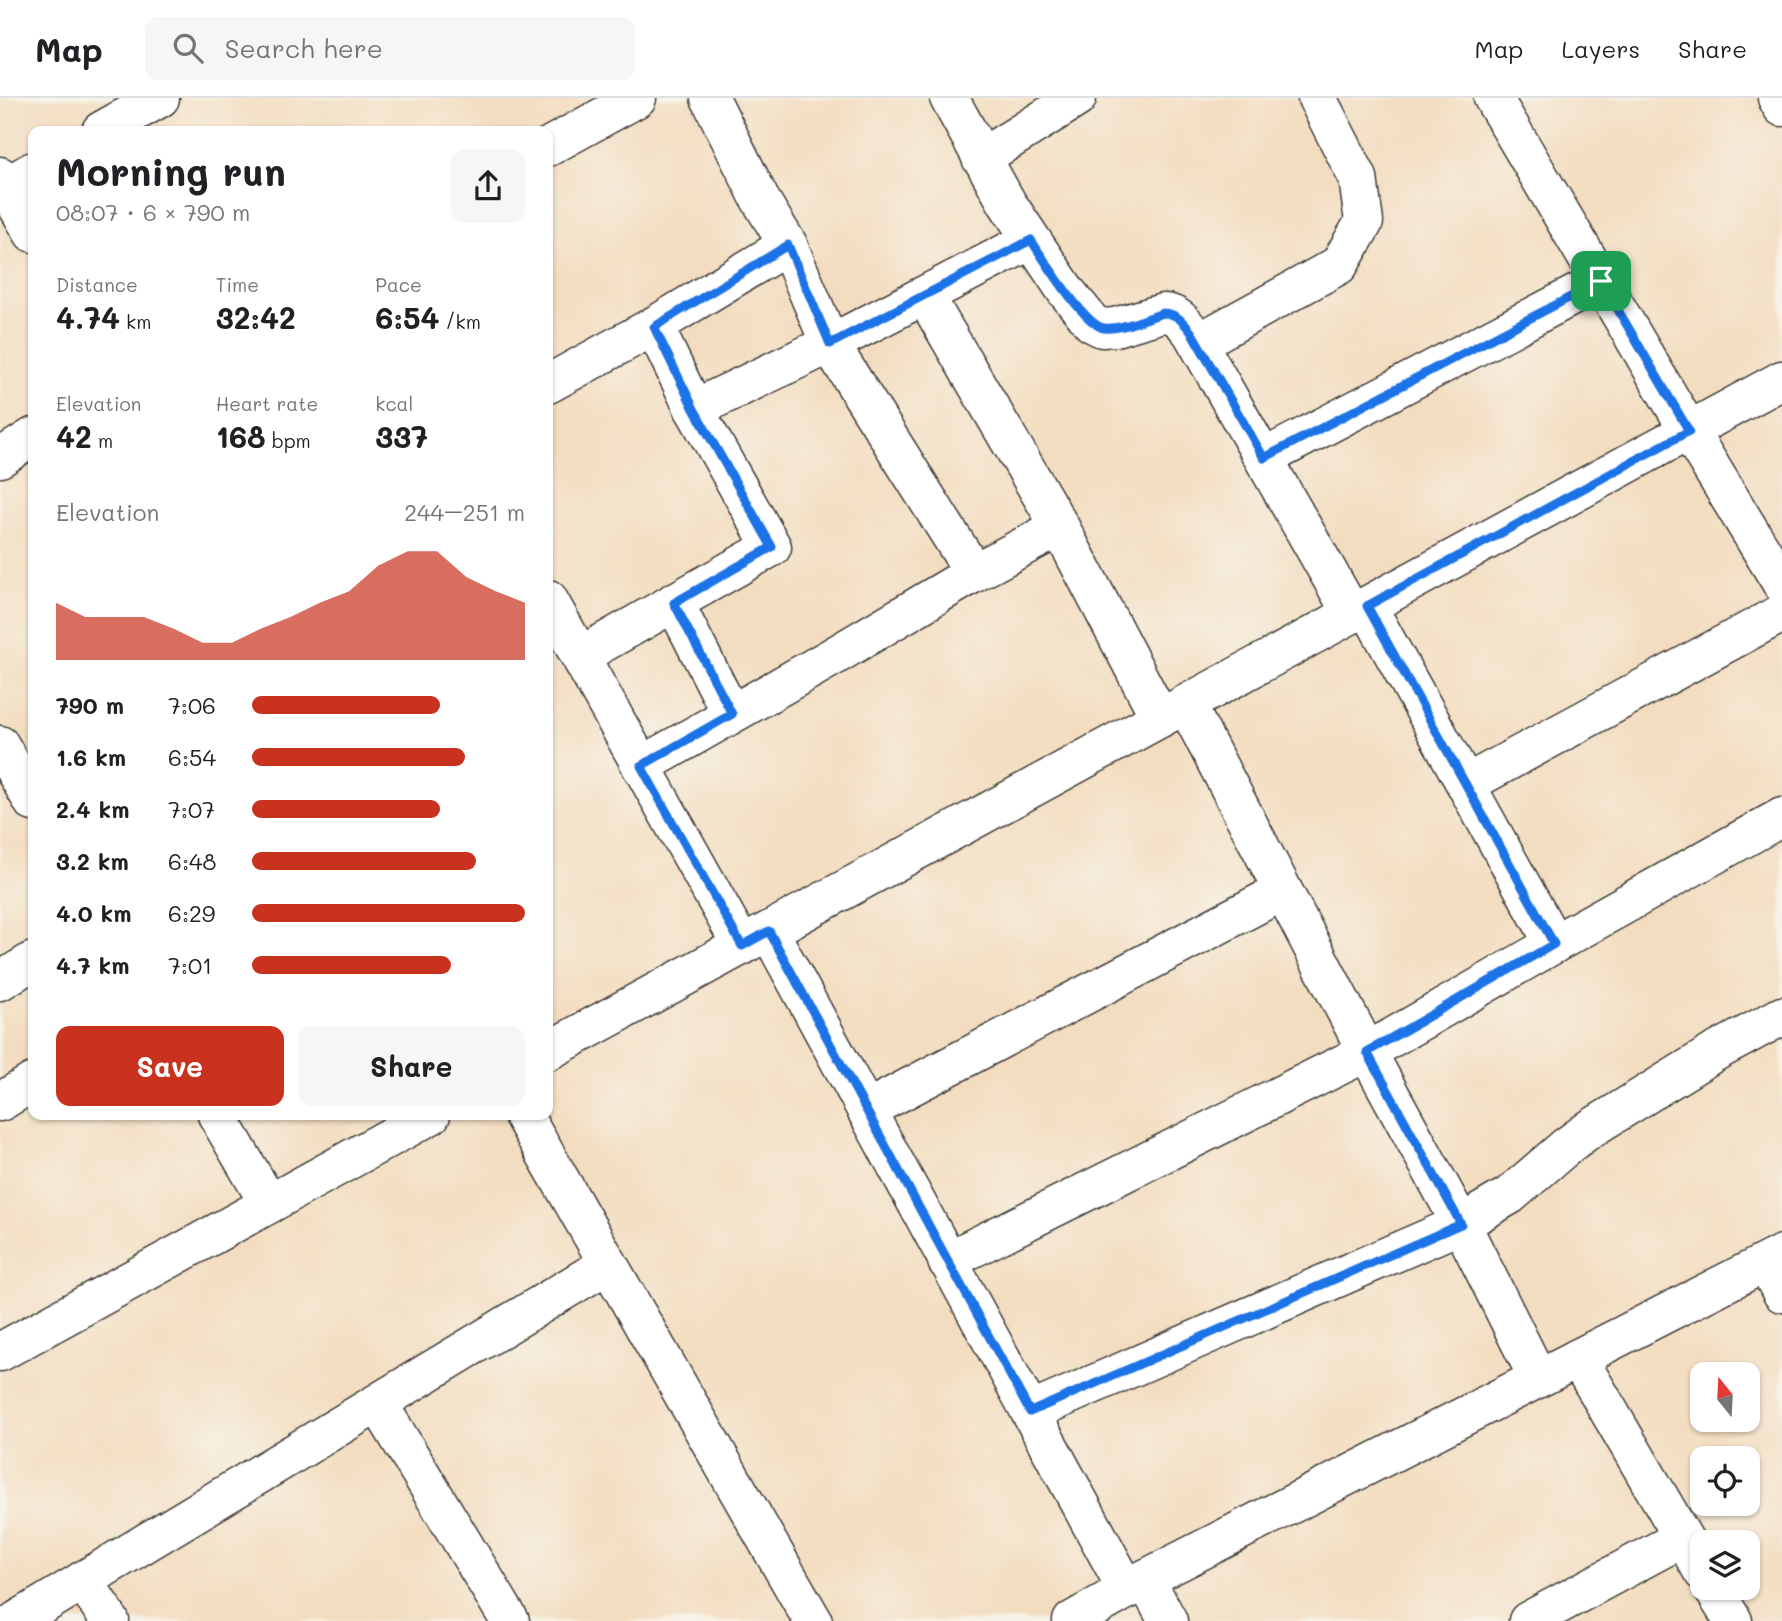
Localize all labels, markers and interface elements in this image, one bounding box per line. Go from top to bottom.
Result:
search box [145,17,635,80]
text: Map [35,27,103,70]
icon: search [169,29,207,67]
text: Search here [225,31,383,65]
text: Map [1475,33,1523,64]
text: Layers [1561,33,1640,64]
text: Share [1678,33,1747,64]
text: Morning run [56,146,286,196]
button: share [451,149,525,223]
text: 08:07 · 6 × 790 m [56,197,250,227]
pin [1571,251,1631,311]
icon: arrive [1582,262,1620,300]
text: Distance [56,272,138,297]
text: Time [216,272,259,297]
text: Pace [375,272,422,297]
text: 4.74 [56,297,120,337]
text: 32:42 [216,297,296,337]
text: 6:54 [375,297,440,337]
text: km [120,309,151,334]
text: /km [440,309,481,334]
text: Elevation [56,391,141,416]
text: Heart rate [216,391,318,416]
text: kcal [375,391,413,416]
text: 42 [56,416,92,456]
text: 168 [216,416,266,456]
text: 337 [375,416,428,456]
text: m [92,428,113,453]
text: bpm [266,428,311,453]
text: Elevation [56,497,159,527]
text: 244–251 m [404,497,525,527]
text: 790 m [56,690,124,720]
text: 7:06 [168,690,216,720]
text: 1.6 km [56,742,126,772]
text: 6:54 [168,742,216,772]
text: 2.4 km [56,794,129,824]
text: 7:07 [168,794,215,824]
text: 3.2 km [56,846,129,876]
text: 6:48 [168,846,216,876]
text: 4.0 km [56,898,131,928]
text: 6:29 [168,898,215,928]
text: 4.7 km [56,950,129,980]
text: 7:01 [168,950,212,980]
button: Save [56,1026,284,1106]
button: Share [298,1026,525,1106]
north arrow [1690,1362,1760,1432]
map controls [1690,1362,1760,1600]
button: locate [1690,1446,1760,1516]
button: layers [1690,1530,1760,1600]

